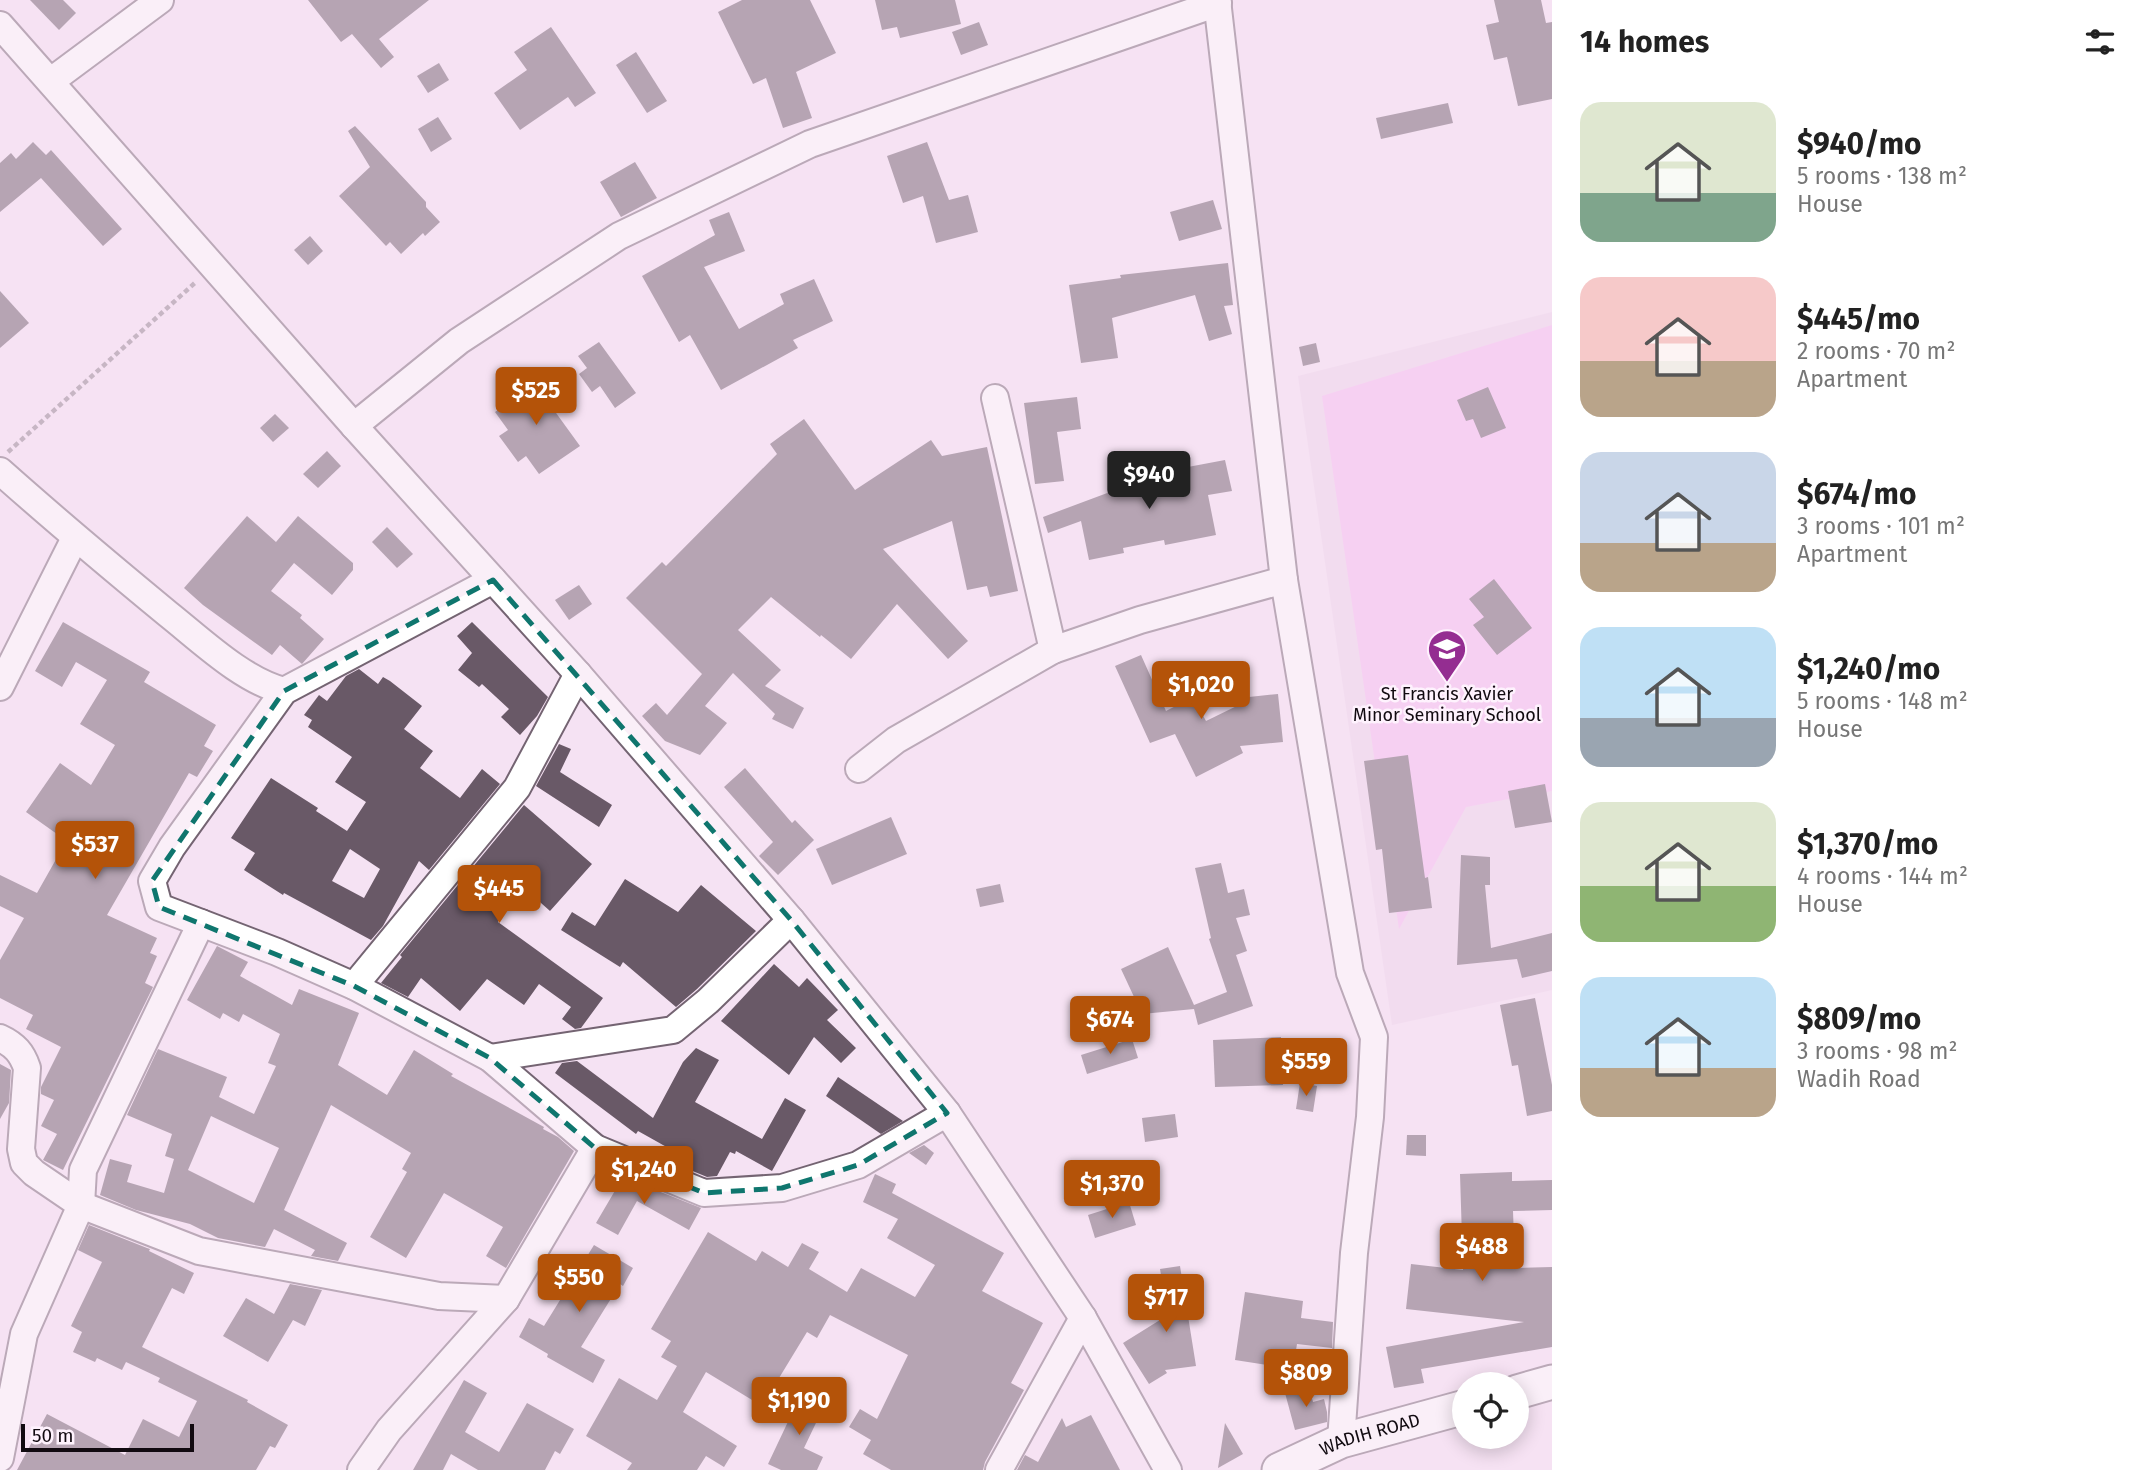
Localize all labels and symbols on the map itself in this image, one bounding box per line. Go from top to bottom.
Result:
pin: $525 [495,368,577,427]
pin: $940 [1108,452,1190,511]
school or university icon: St Francis Xavier Minor Seminary School [1426,628,1468,683]
pin: $1,020 [1144,662,1258,721]
place label: St Francis Xavier Minor Seminary School [1353,683,1541,726]
pin: $537 [54,822,136,881]
pin: $445 [458,866,540,925]
pin: $674 [1069,996,1151,1056]
pin: $559 [1265,1038,1347,1098]
pin: $1,240 [587,1146,701,1206]
pin: $1,370 [1055,1160,1169,1220]
pin: $488 [1441,1224,1523,1283]
pin: $550 [538,1254,620,1314]
pin: $717 [1125,1274,1207,1334]
pin: $809 [1265,1350,1347,1409]
pin: $1,190 [742,1378,856,1437]
street label: WADIH ROAD [1316,1409,1423,1460]
scale bar [21,1421,194,1453]

